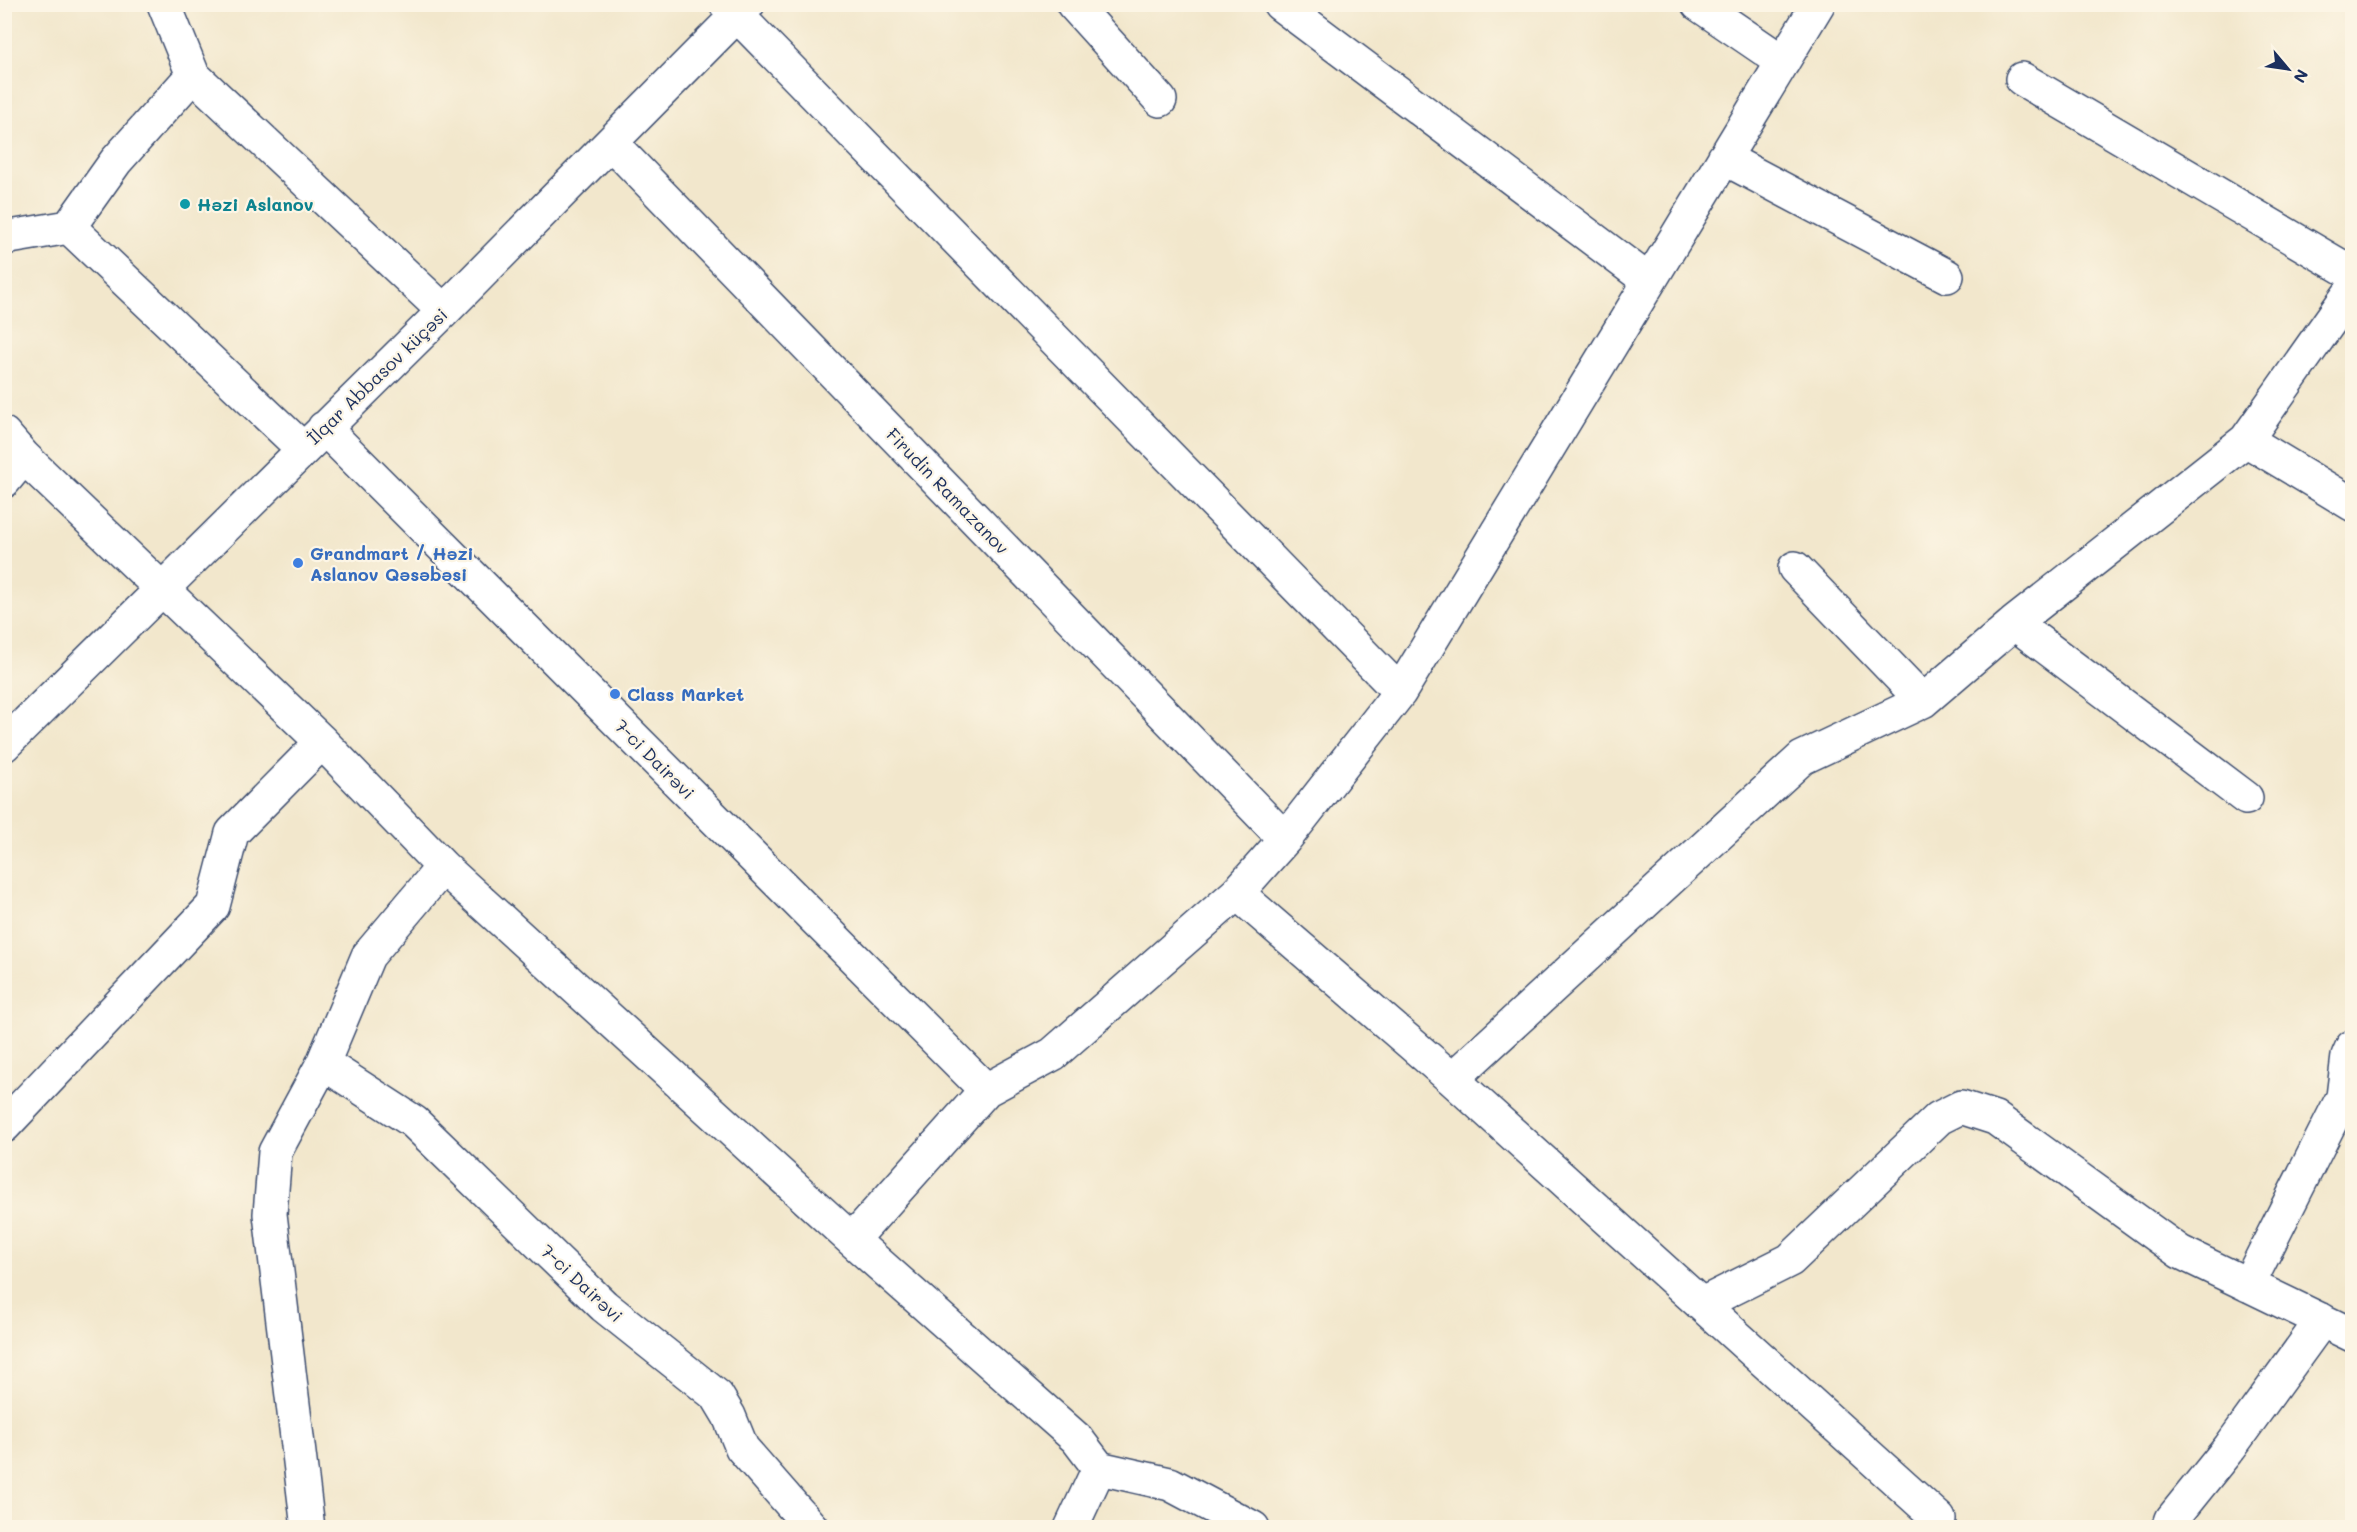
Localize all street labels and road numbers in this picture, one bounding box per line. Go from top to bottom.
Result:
street label: İlqar Abbasov küçəsi [302,303,452,449]
street label: Firudin Ramazanov [881,423,1015,559]
street label: 7-ci Dairəvi [610,714,700,804]
street label: 7-ci Dairəvi [536,1239,628,1327]

